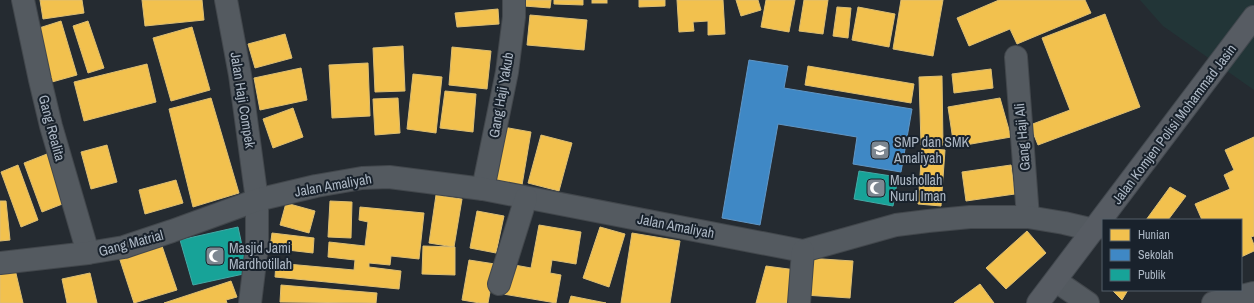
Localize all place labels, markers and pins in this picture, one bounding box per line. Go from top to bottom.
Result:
place label: SMP dan SMK Amaliyah [893,133,969,167]
school or university icon: SMP dan SMK Amaliyah [869,139,891,161]
place label: Mushollah Nurul Iman [890,171,946,205]
mosque icon: Mushollah Nurul Iman [865,177,887,199]
place label: Masjid Jami Mardhotillah [229,239,292,273]
mosque icon: Masjid Jami Mardhotillah [204,245,226,267]

